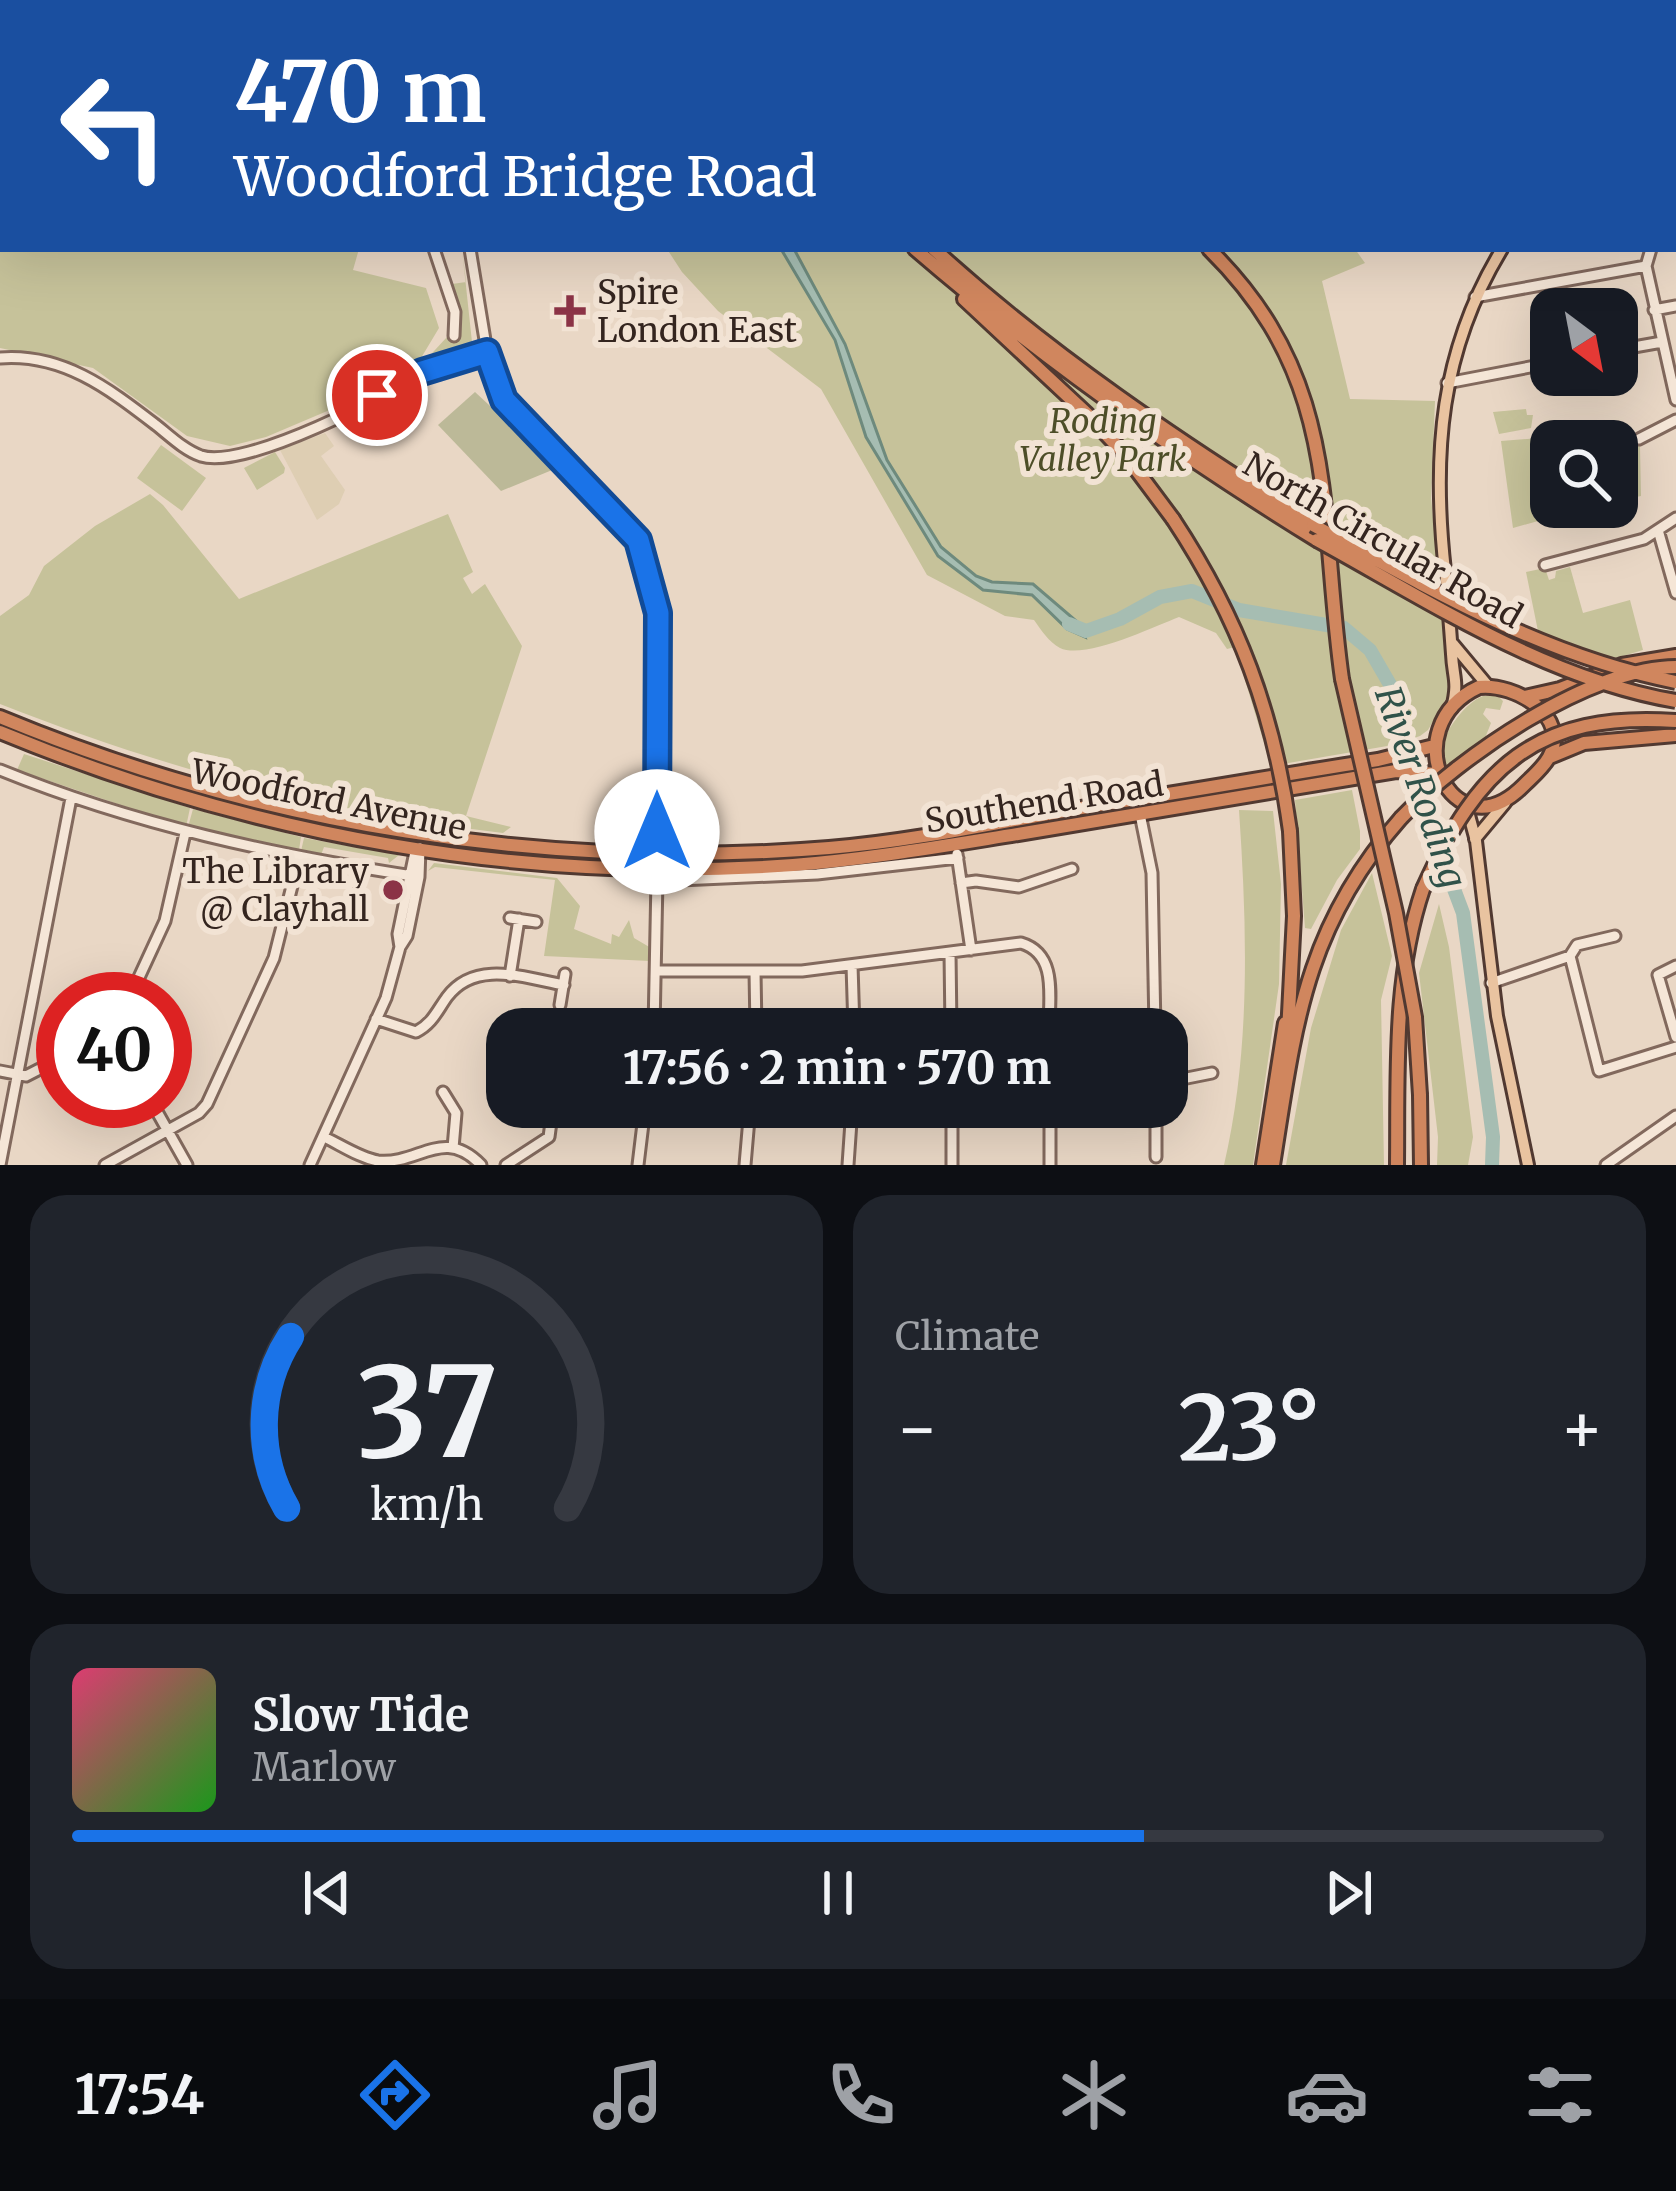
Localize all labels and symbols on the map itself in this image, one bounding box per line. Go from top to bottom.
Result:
place label: Spire London East [597,272,797,351]
north arrow [1530,288,1638,396]
marker: Spire London East [554,295,586,327]
pin [326,344,428,446]
park label: Roding Valley Park [1019,401,1187,480]
street label: North Circular Road [1236,444,1530,637]
water label: River Roding [1365,681,1476,894]
street label: Woodford Avenue [187,750,470,849]
street label: Southend Road [922,763,1166,842]
position arrow [594,769,720,895]
place label: The Library @ Clayhall [182,851,370,930]
marker: The Library @ Clayhall [380,877,406,903]
speed limit sign: 40 [36,972,192,1128]

